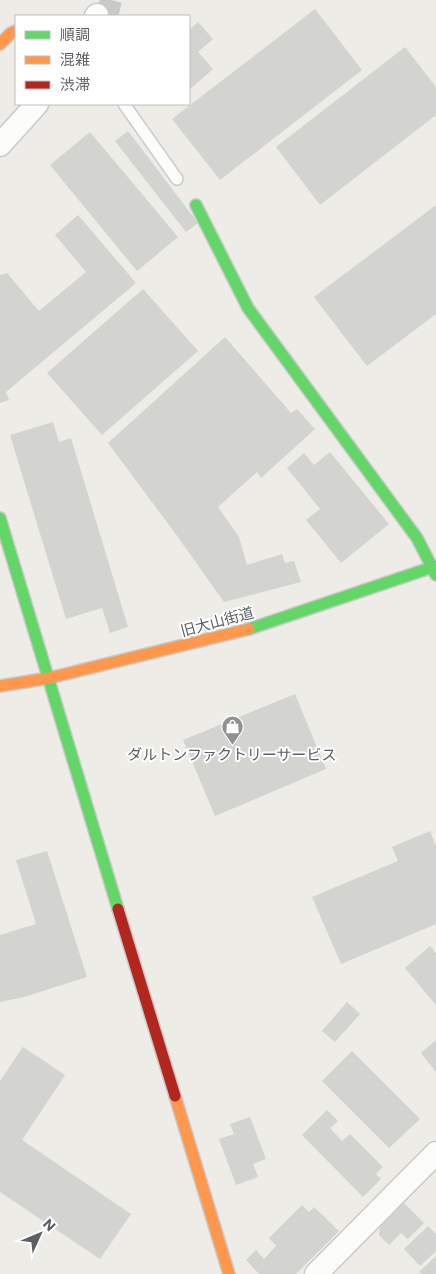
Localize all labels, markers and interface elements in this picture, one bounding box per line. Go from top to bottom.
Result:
legend [15,15,190,105]
text: 順調 [60,25,90,43]
text: 混雑 [60,50,90,68]
text: 渋滞 [60,75,90,93]
street label: 旧大山街道 [178,603,256,639]
shop icon: ダルトンファクトリーサービス [220,714,244,745]
place label: ダルトンファクトリーサービス [127,745,337,763]
north arrow [15,1209,65,1259]
text: N [40,1215,59,1234]

